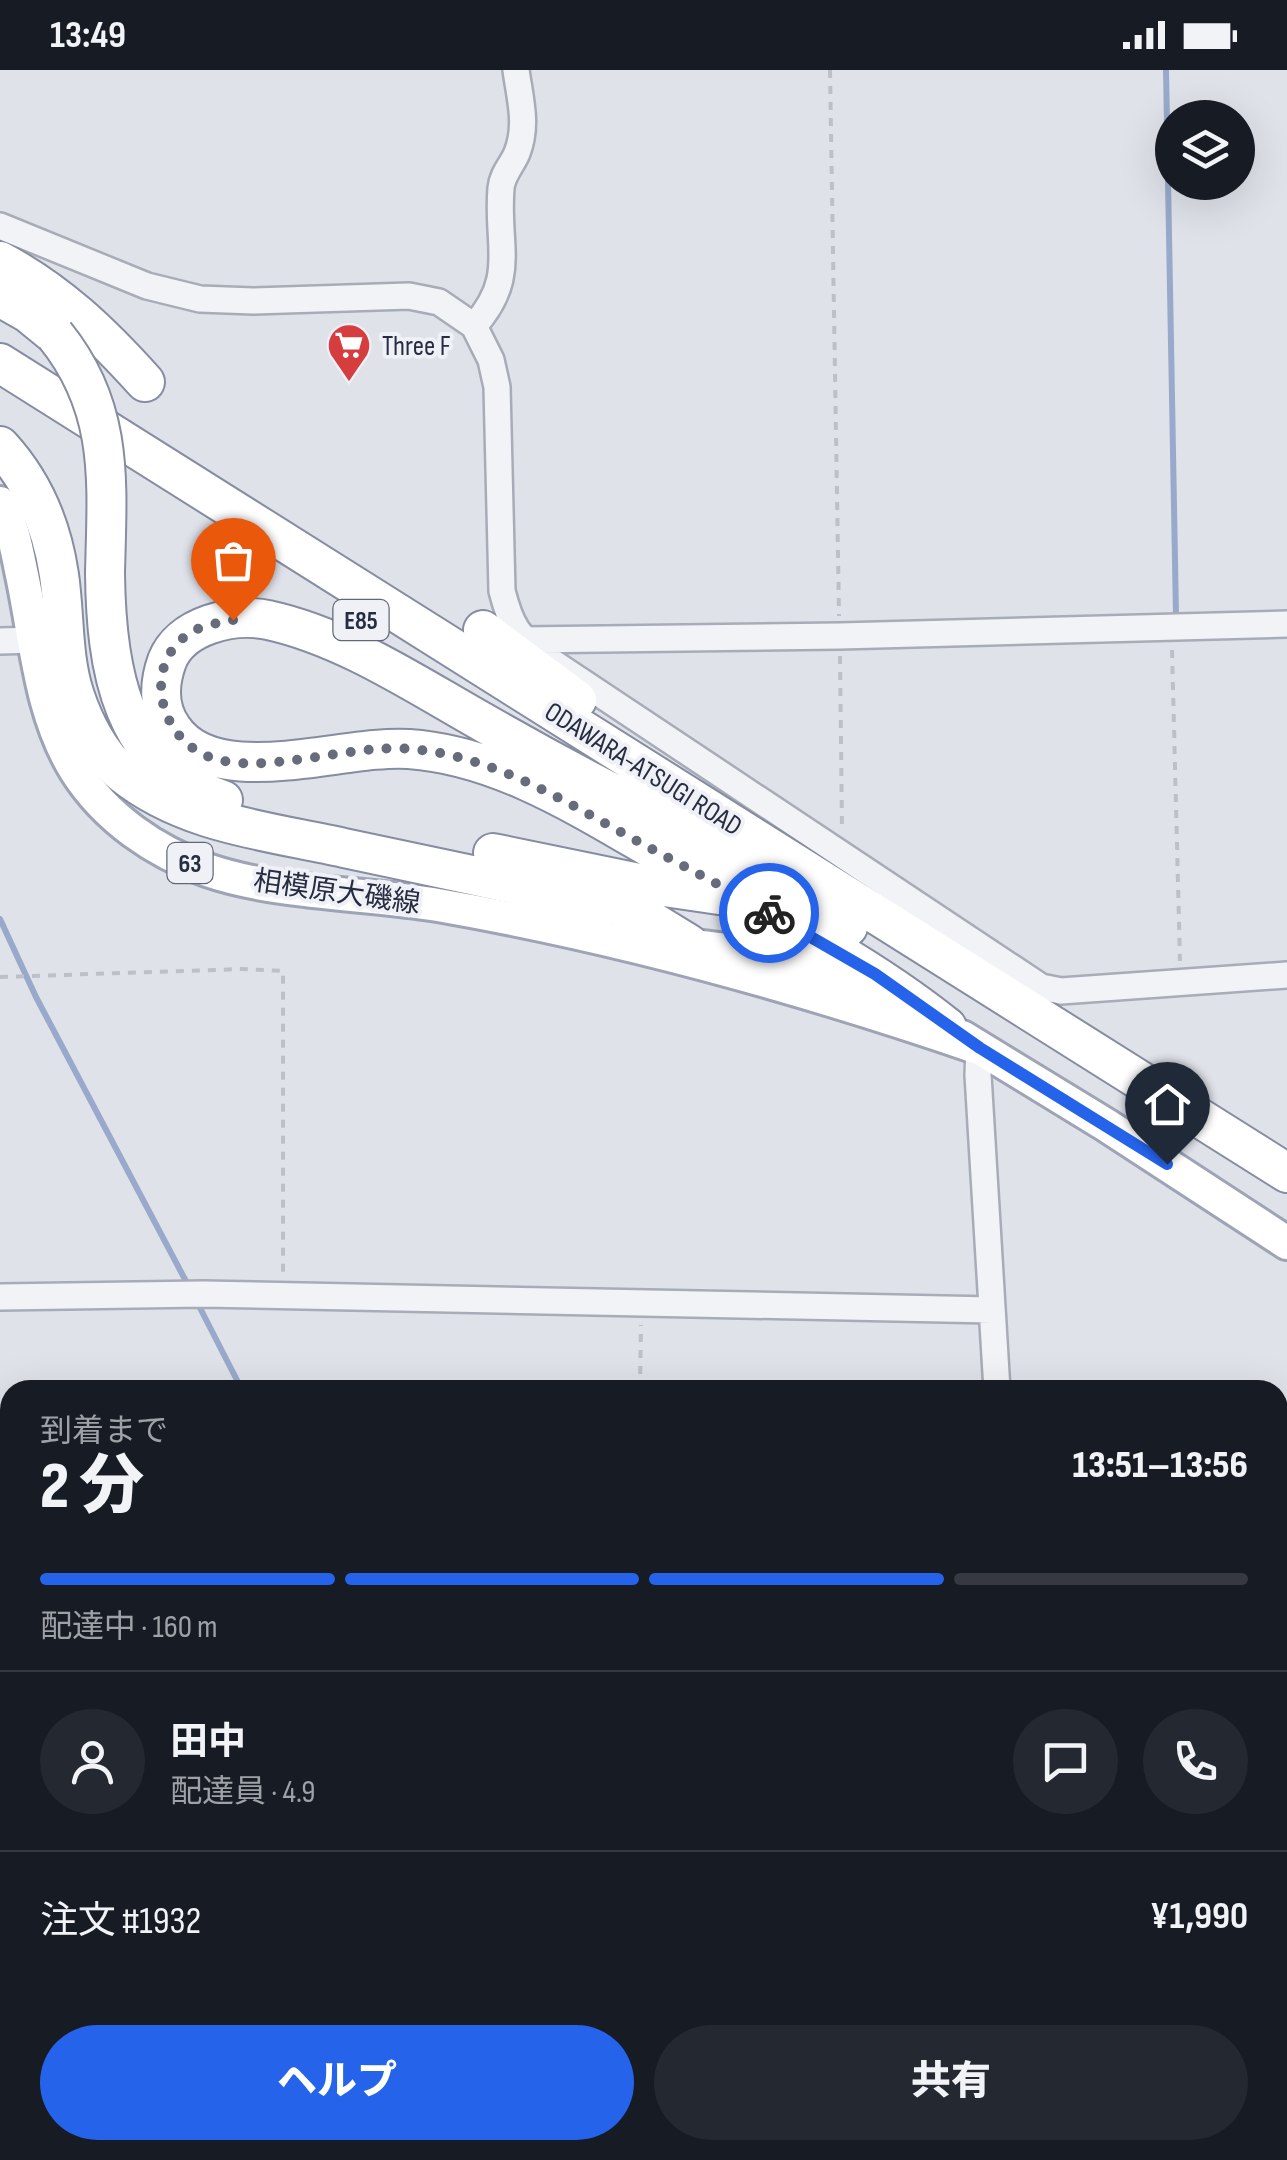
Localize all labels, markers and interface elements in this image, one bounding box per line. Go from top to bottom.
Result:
text: 13:49 [50,13,126,58]
map controls [1155,100,1255,200]
button: layers [1155,100,1255,200]
supermarket icon: Three F [326,322,372,383]
place label: Three F [382,330,451,363]
pin [191,518,276,621]
icon: bag [206,533,261,588]
road number: E85 [334,600,388,640]
street label: ODAWARA-ATSUGI ROAD [539,695,748,843]
road number: 63 [168,843,212,883]
courier [719,863,819,963]
street label: 相模原大磯線 [251,864,422,921]
icon: bike [742,886,797,941]
pin [1125,1062,1210,1165]
icon: home [1140,1077,1195,1132]
text: 到着まで [40,1412,168,1451]
text: 13:51–13:56 [1073,1443,1248,1488]
text: 2 分 [40,1449,144,1527]
text: 配達中 · 160 m [40,1608,218,1647]
button: person [40,1709,145,1814]
button: chat [1013,1709,1118,1814]
button: phone [1143,1709,1248,1814]
text: 田中 [170,1720,246,1765]
text: 配達員 · 4.9 [170,1773,315,1812]
text: ¥1,990 [1150,1894,1248,1939]
text: 注文 #1932 [40,1899,201,1944]
button: ヘルプ [40,2025,634,2140]
button: 共有 [654,2025,1248,2140]

